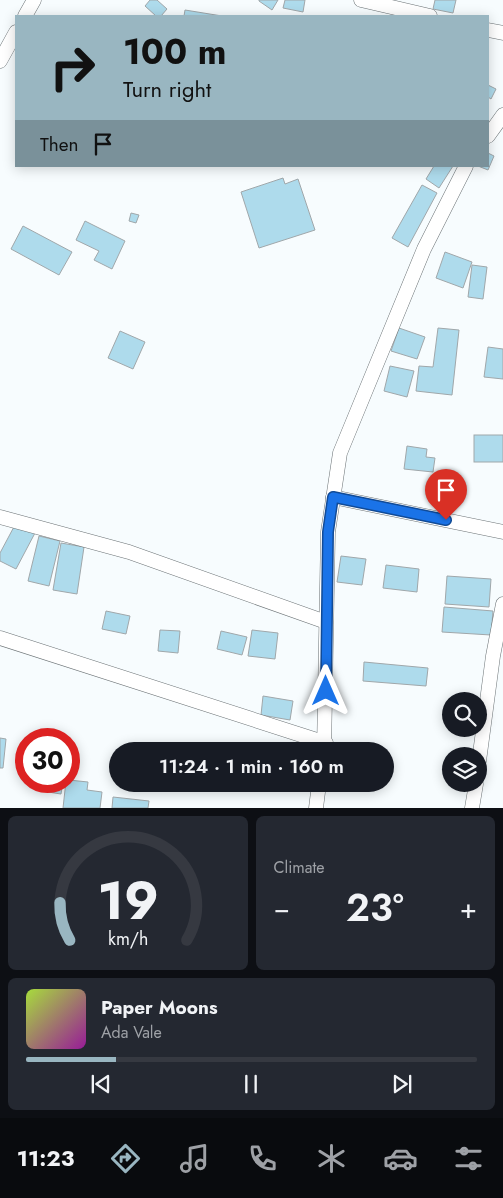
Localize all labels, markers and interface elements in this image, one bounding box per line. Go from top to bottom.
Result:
text: 100 m [123,27,226,77]
icon: right [40,35,105,100]
text: Turn right [123,73,211,105]
icon: arrive [89,130,117,158]
text: Then [40,131,79,158]
pin [425,469,467,520]
icon: arrive [432,476,460,504]
position arrow [299,664,351,716]
map controls [442,692,487,792]
button: search [442,692,487,737]
speed limit sign: 30 [15,728,80,793]
button: layers [442,747,487,792]
text: 11:24 · 1 min · 160 m [159,753,344,780]
text: Climate [274,856,325,879]
text: 19 [97,863,158,939]
text: 23° [346,880,404,935]
text: − [274,888,290,929]
text: + [460,888,477,929]
text: km/h [108,926,148,952]
text: Paper Moons [101,994,218,1021]
text: Ada Vale [101,1021,162,1044]
icon: previous [87,1070,115,1098]
icon: pause [237,1070,265,1098]
icon: next [388,1070,416,1098]
icon: directions [108,1141,143,1176]
icon: music [177,1141,212,1176]
icon: phone [245,1141,280,1176]
icon: climate [314,1141,349,1176]
icon: car [383,1141,418,1176]
icon: filters [451,1141,486,1176]
text: 11:23 [17,1142,74,1174]

